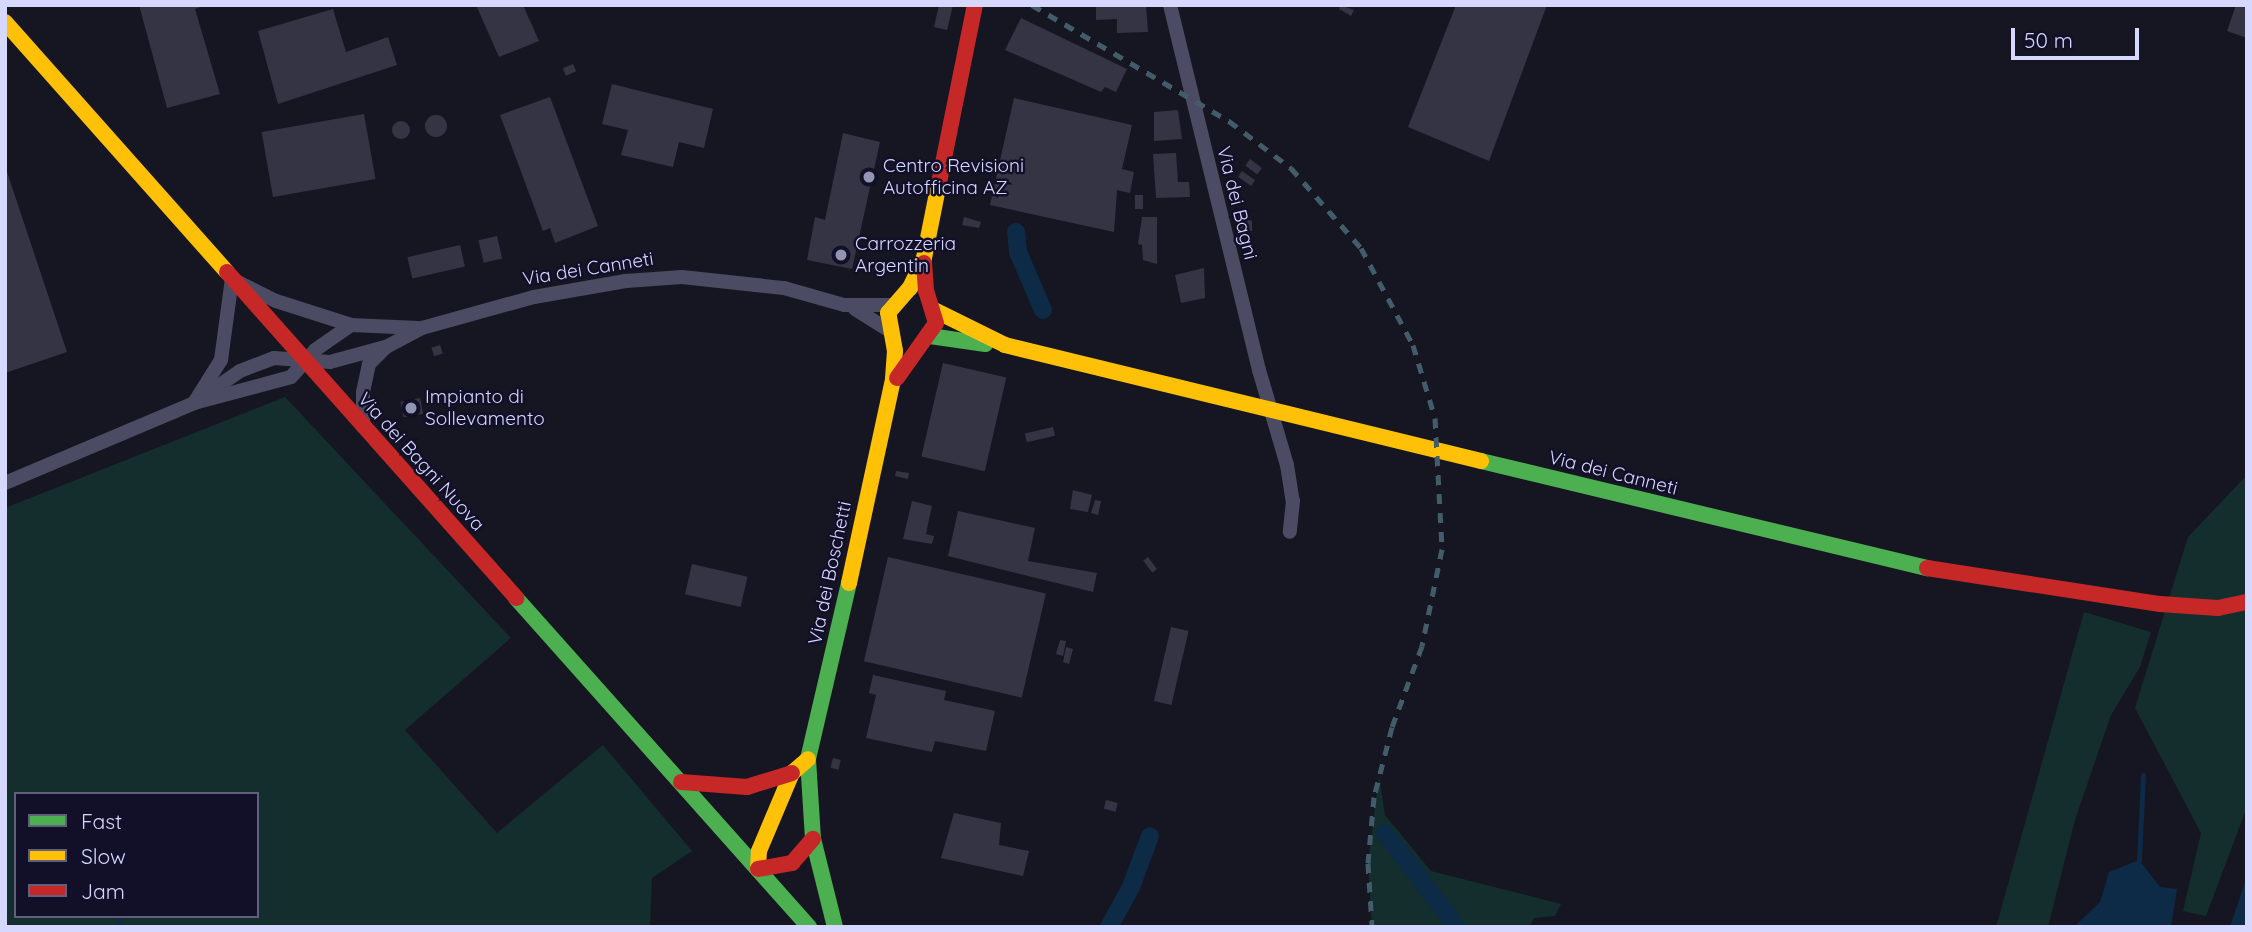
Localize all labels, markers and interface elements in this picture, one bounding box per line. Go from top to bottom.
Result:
scale bar [2014,14,2142,58]
text: 50 m [2024,27,2073,53]
street label: Via dei Bagni [1212,144,1262,262]
place label: Centro Revisioni Autofficina AZ [883,155,1024,199]
marker: Centro Revisioni Autofficina AZ [861,169,877,185]
place label: Carrozzeria Argentin [855,233,956,277]
street label: Via dei Canneti [521,247,655,291]
marker: Carrozzeria Argentin [833,247,849,263]
place label: Impianto di Sollevamento [425,386,545,430]
street label: Via dei Bagni Nuova [353,388,489,536]
marker: Impianto di Sollevamento [403,400,419,416]
street label: Via dei Canneti [1546,446,1680,500]
street label: Via dei Boschetti [804,499,856,647]
legend [14,792,259,918]
text: Fast [81,808,122,834]
text: Slow [81,843,126,869]
text: Jam [81,878,125,904]

